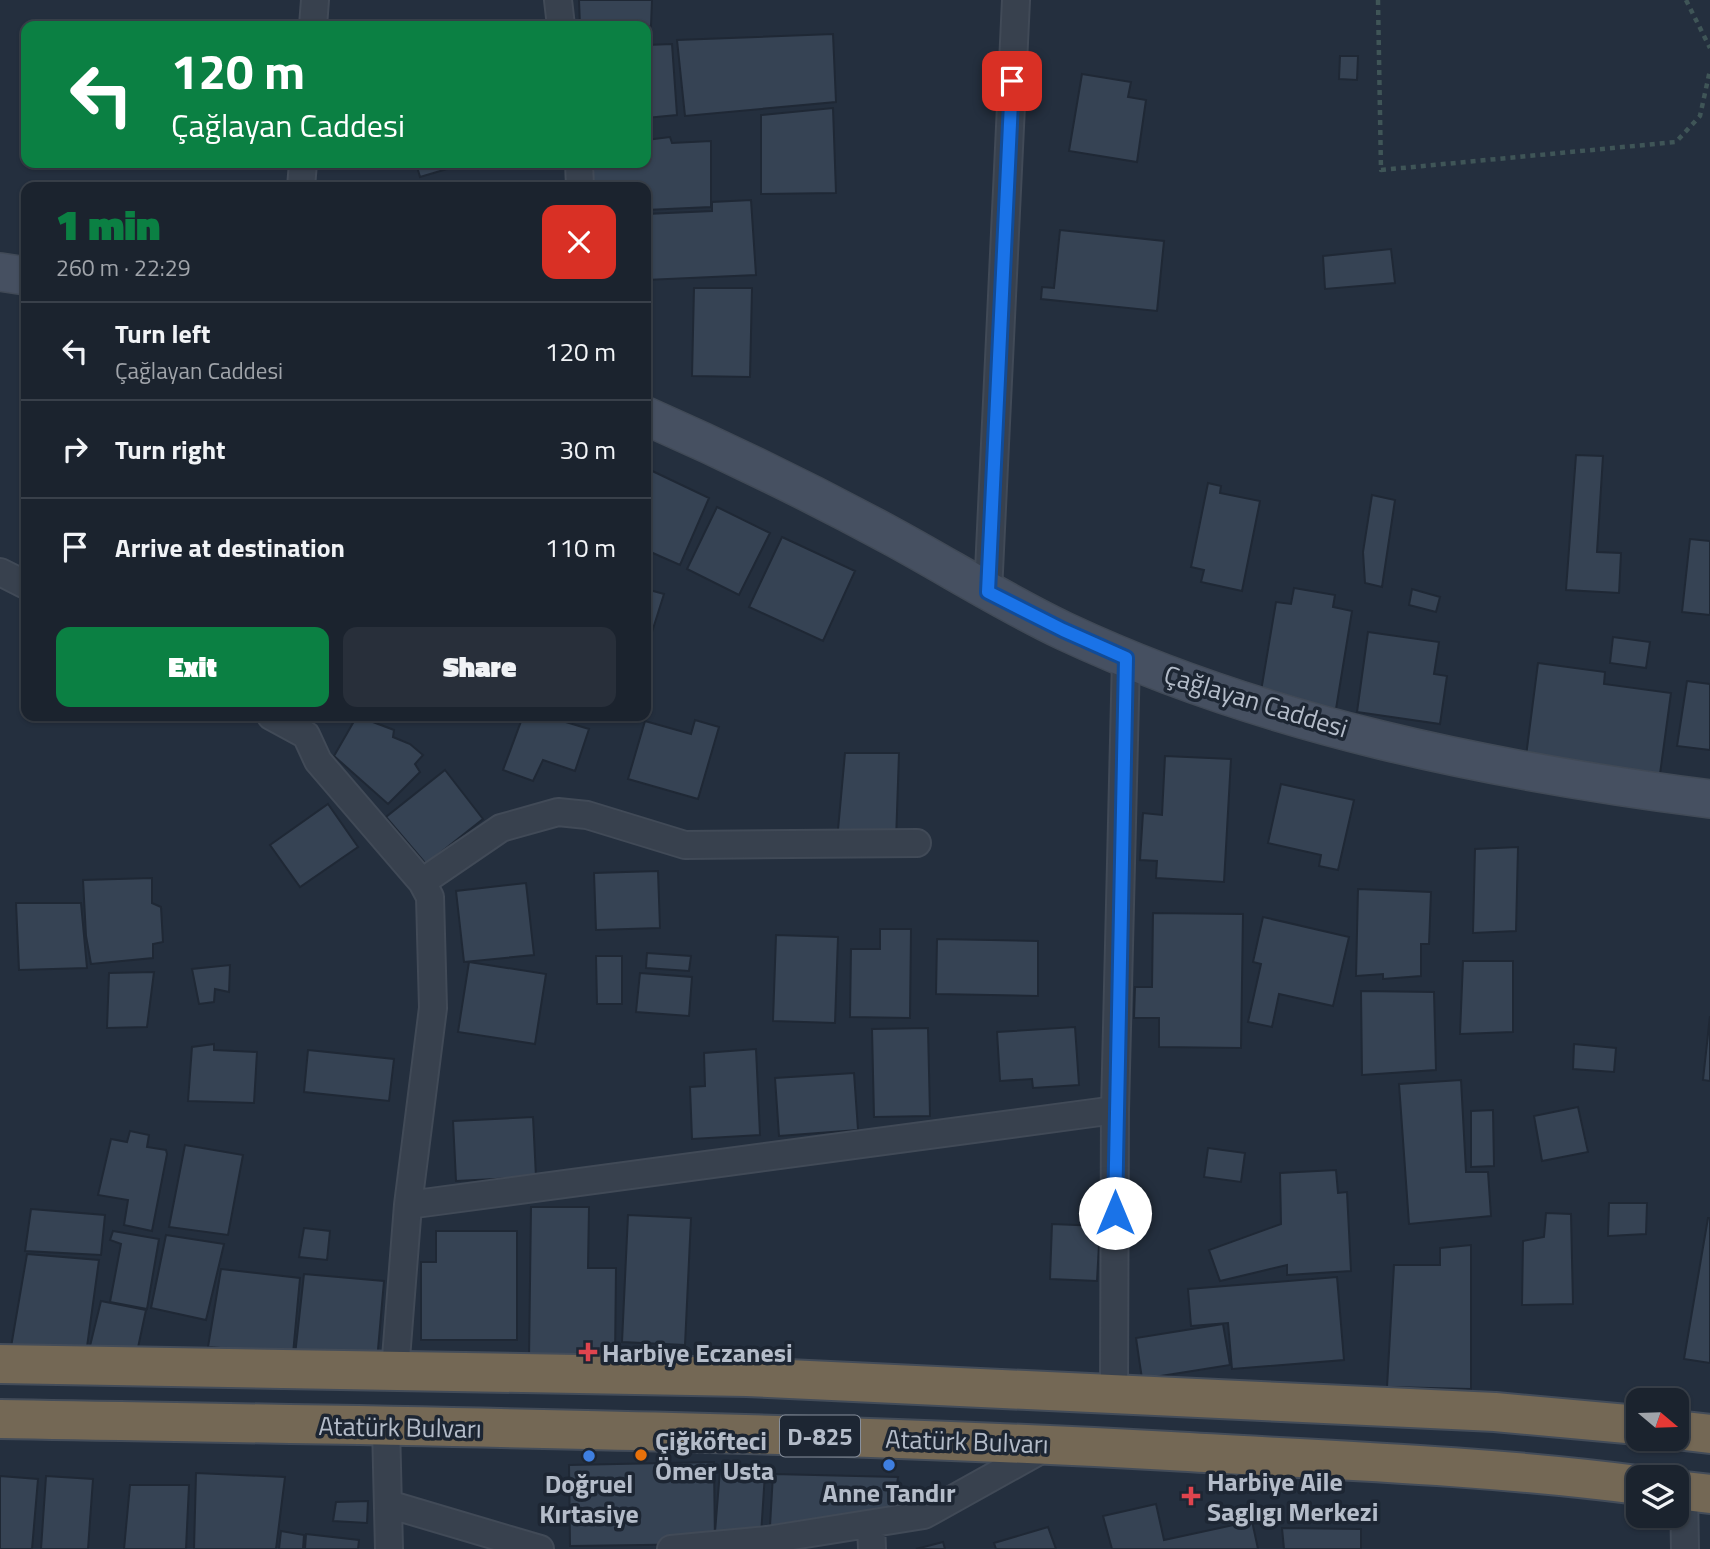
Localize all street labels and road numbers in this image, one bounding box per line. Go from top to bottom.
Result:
street label: Çağlayan Caddesi [1159,655,1353,747]
street label: Atatürk Bulvarı [318,1406,482,1448]
road number: D-825 [780,1416,860,1456]
street label: Atatürk Bulvarı [885,1419,1049,1463]

